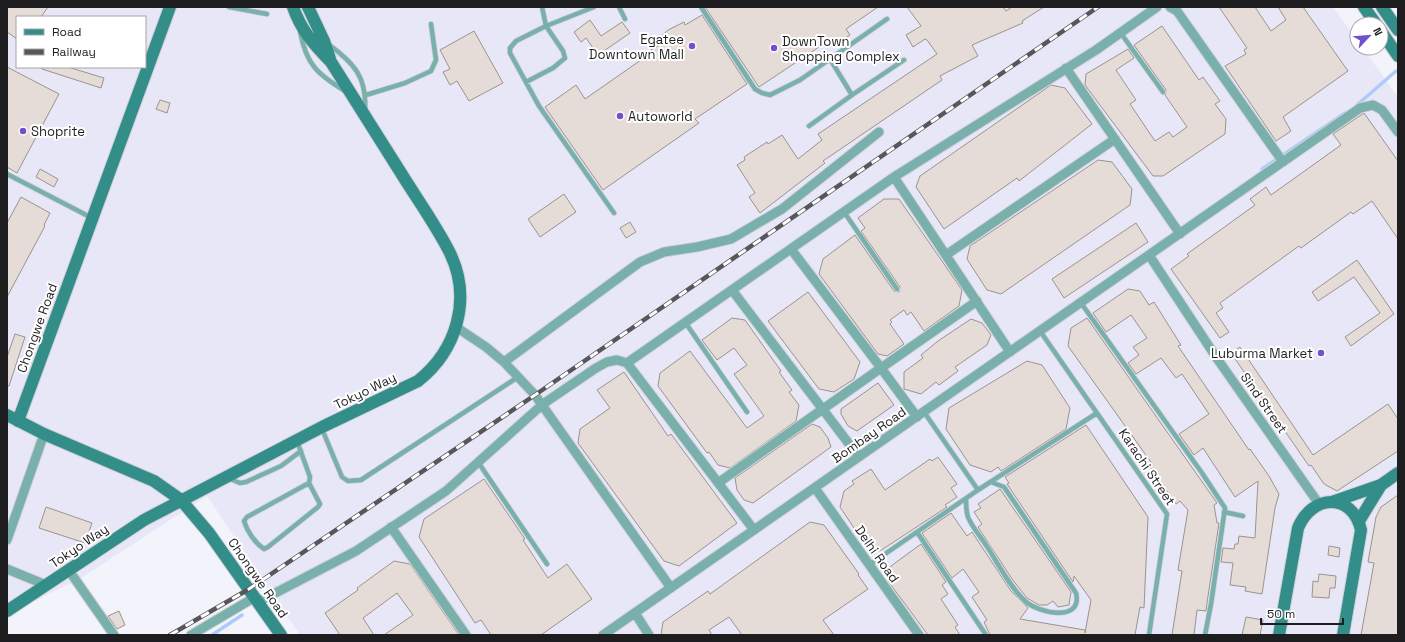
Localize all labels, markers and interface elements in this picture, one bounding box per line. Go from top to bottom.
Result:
legend [16,16,146,68]
north arrow [1349,16,1389,56]
text: Road [52,24,81,40]
text: N [1370,25,1386,38]
place label: Egatee Downtown Mall [589,31,684,63]
place label: DownTown Shopping Complex [782,33,900,65]
marker: Egatee Downtown Mall [687,41,697,51]
marker: DownTown Shopping Complex [769,43,779,53]
text: Railway [52,44,96,60]
place label: Autoworld [628,108,693,125]
marker: Autoworld [615,111,625,121]
place label: Shoprite [31,123,85,140]
marker: Shoprite [18,126,28,136]
street label: Chongwe Road [13,281,61,375]
place label: Luburma Market [1211,345,1313,362]
marker: Luburma Market [1316,348,1326,358]
street label: Tokyo Way [331,369,399,413]
street label: Sind Street [1237,369,1291,437]
street label: Bombay Road [829,403,909,467]
street label: Karachi Street [1115,425,1179,509]
street label: Tokyo Way [46,520,112,572]
street label: Delhi Road [851,522,903,586]
street label: Chongwe Road [224,535,292,621]
scale bar [1261,600,1343,626]
text: 50 m [1267,606,1295,622]

